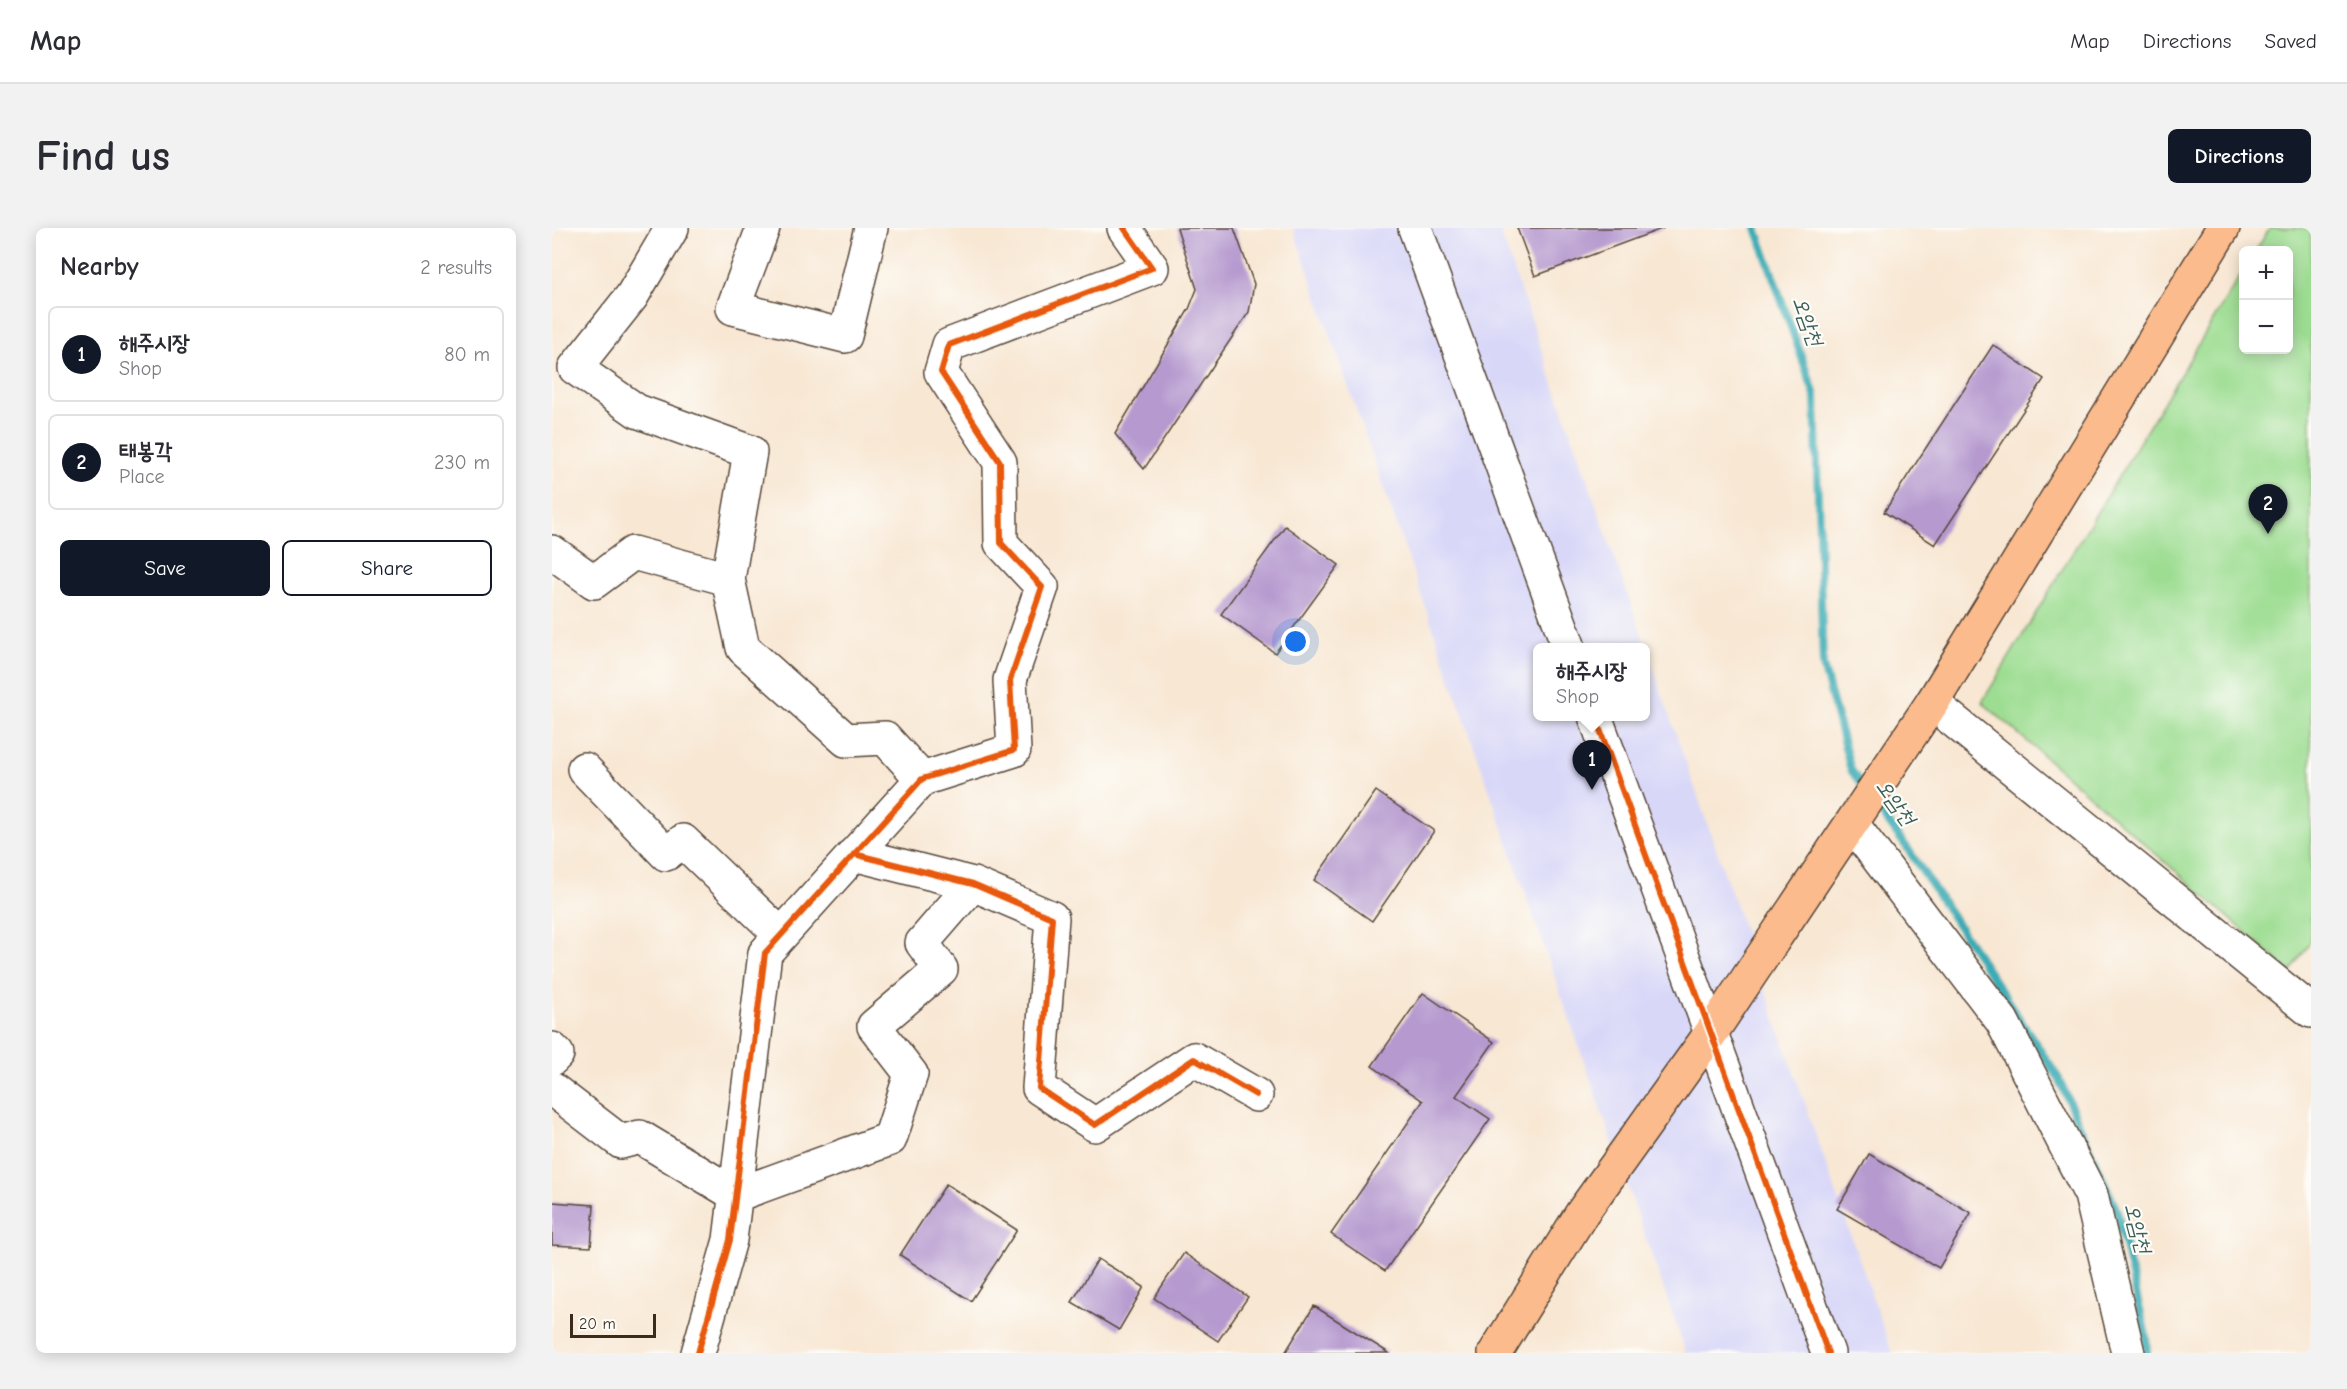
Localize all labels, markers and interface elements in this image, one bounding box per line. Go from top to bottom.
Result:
text: Map [30,25,81,57]
text: Map [2070,29,2110,53]
text: Directions [2143,29,2232,53]
text: Saved [2265,29,2317,53]
button: Directions [2168,129,2311,183]
text: Find us [36,132,170,181]
map controls [2239,246,2293,354]
button: + [2239,246,2293,300]
text: Nearby [60,252,139,282]
text: 2 results [420,256,492,279]
water label: 오암천 [1788,293,1829,351]
button: − [2239,300,2293,354]
text: 해주시장 [119,330,190,356]
text: 1 [78,343,85,366]
text: 80 m [444,343,490,366]
text: Shop [119,357,162,380]
text: 태봉각 [119,438,172,464]
text: 2 [77,451,86,474]
text: 230 m [434,451,490,474]
text: Place [119,465,165,488]
pin: 2 [2248,484,2288,534]
button: Save [60,540,270,596]
button: Share [282,540,492,596]
your location [1281,627,1310,656]
popup [1533,643,1650,721]
text: 해주시장 [1556,658,1627,684]
text: Shop [1556,685,1599,708]
pin: 1 [1572,740,1612,790]
water label: 오암천 [1871,774,1922,831]
water label: 오암천 [2120,1200,2157,1258]
scale bar [570,1311,656,1338]
text: 20 m [579,1315,616,1333]

